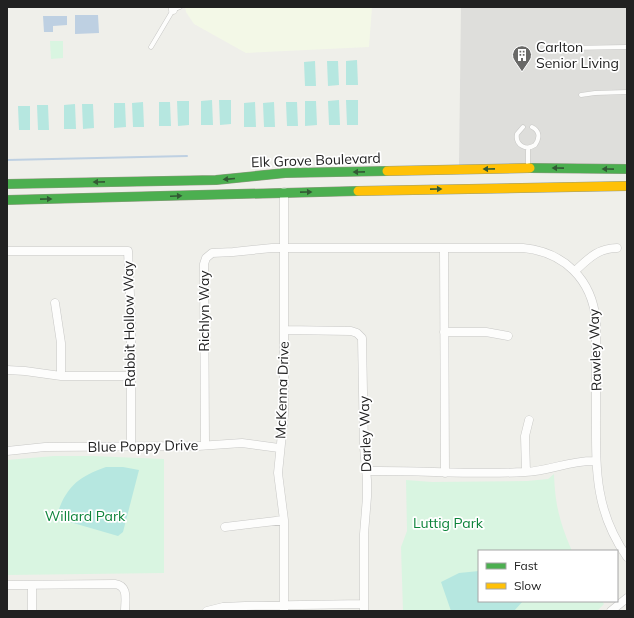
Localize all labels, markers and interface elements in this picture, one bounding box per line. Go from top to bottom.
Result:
place label: Carlton Senior Living [536,38,619,72]
building icon: Carlton Senior Living [511,44,533,72]
street label: Elk Grove Boulevard [251,149,381,171]
one-way arrow [552,165,564,172]
one-way arrow [482,166,495,172]
one-way arrow [601,166,614,172]
one-way arrow [352,169,365,175]
one-way arrow [223,175,235,182]
one-way arrow [93,179,105,186]
one-way arrow [430,186,443,192]
one-way arrow [300,189,313,195]
one-way arrow [170,192,182,199]
one-way arrow [40,196,53,202]
street label: Rabbit Hollow Way [119,260,139,387]
street label: Richlyn Way [195,270,213,352]
street label: Rawley Way [585,308,605,392]
street label: McKenna Drive [271,341,293,439]
street label: Darley Way [355,395,375,473]
street label: Blue Poppy Drive [88,436,198,456]
park label: Willard Park [45,507,126,525]
park label: Luttig Park [413,514,484,532]
legend [478,550,618,602]
text: Fast [514,558,538,573]
text: Slow [514,578,542,593]

